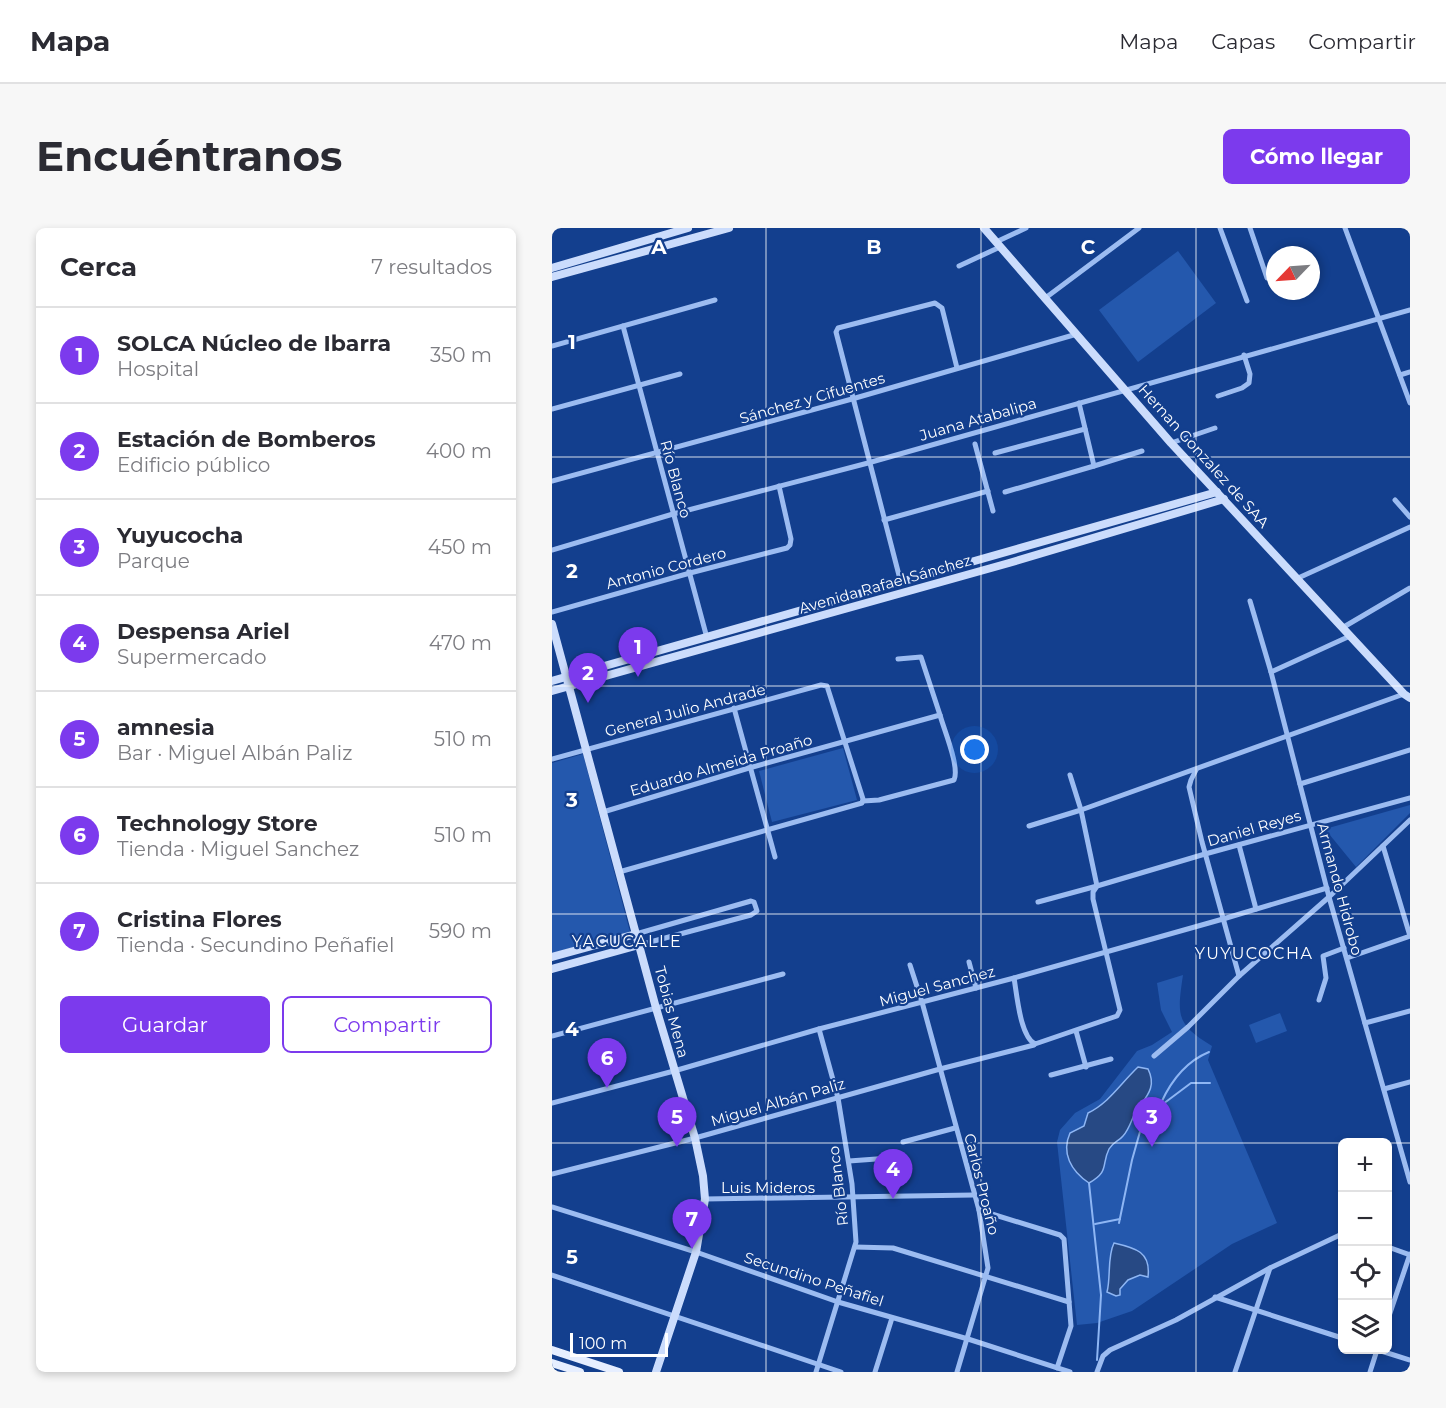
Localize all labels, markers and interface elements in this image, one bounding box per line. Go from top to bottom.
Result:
text: Mapa [30,24,110,58]
text: Mapa [1119,29,1178,54]
text: Capas [1211,29,1275,54]
text: Compartir [1308,29,1416,54]
button: Cómo llegar [1223,129,1410,184]
text: Encuéntranos [36,130,342,182]
text: A [650,235,667,259]
text: B [866,235,882,259]
text: C [1081,235,1096,259]
north arrow [1266,246,1320,300]
text: Cerca [60,251,137,283]
text: 7 resultados [371,255,492,279]
text: SOLCA Núcleo de Ibarra [117,330,391,357]
text: 1 [568,330,576,354]
text: 1 [76,343,83,367]
text: 350 m [430,343,492,367]
text: Hospital [117,357,199,381]
street label: Sánchez y Cifuentes [737,368,887,428]
street label: Hernan Gonzalez de SAA [1135,380,1274,532]
street label: Juana Atabalipa [916,393,1039,445]
text: Estación de Bomberos [117,426,376,453]
street label: Río Blanco [656,438,696,520]
text: 2 [74,439,85,463]
text: 400 m [426,439,492,463]
text: Edificio público [117,453,270,477]
text: Yuyucocha [117,522,243,549]
text: 3 [74,535,85,559]
text: 450 m [428,535,492,559]
street label: Antonio Cordero [604,543,728,593]
text: Parque [117,549,190,573]
street label: Avenida Rafael Sánchez [797,550,974,618]
text: 2 [566,559,578,583]
text: Despensa Ariel [117,618,290,645]
pin: 1 [618,628,658,677]
text: 4 [73,631,86,655]
text: 470 m [429,631,492,655]
text: Supermercado [117,645,266,669]
pin: 2 [568,654,608,703]
street label: General Julio Andrade [603,679,767,741]
text: amnesia [117,714,215,741]
text: 5 [74,727,85,751]
text: 510 m [434,727,492,751]
street label: Eduardo Almeida Proaño [627,730,815,800]
your location [960,735,989,764]
text: Bar · Miguel Albán Paliz [117,741,352,765]
text: 3 [565,788,578,812]
street label: Daniel Reyes [1205,806,1303,850]
text: Technology Store [117,810,318,837]
street label: Armando Hidrobo [1313,821,1367,957]
text: 6 [73,823,86,847]
text: 510 m [434,823,492,847]
text: Tienda · Miguel Sanchez [117,837,359,861]
text: Cristina Flores [117,906,282,933]
text: 7 [73,919,86,943]
text: 590 m [429,919,492,943]
district label: YACUCALLE [572,932,682,951]
text: Tienda · Secundino Peñafiel [117,933,394,957]
district label: YUYUCOCHA [1195,944,1313,963]
street label: Miguel Sanchez [877,961,997,1011]
street label: Tobias Mena [651,964,693,1060]
button: Guardar [60,996,270,1053]
button: Compartir [282,996,492,1053]
text: 4 [565,1017,579,1041]
pin: 6 [588,1038,626,1088]
street label: Miguel Albán Paliz [709,1074,848,1130]
pin: 5 [658,1098,696,1147]
pin: 3 [1132,1098,1172,1147]
street label: Carlos Proaño [960,1131,1004,1237]
map controls [1338,1138,1392,1354]
button: + [1338,1138,1392,1192]
street label: Río Blanco [824,1145,852,1227]
pin: 4 [874,1150,912,1199]
street label: Luis Mideros [721,1178,815,1197]
button: − [1338,1192,1392,1246]
pin: 7 [672,1200,712,1249]
text: 5 [566,1245,578,1269]
button: locate [1338,1246,1392,1300]
street label: Secundino Peñafiel [742,1247,886,1311]
button: layers [1338,1300,1392,1354]
scale bar [570,1330,668,1358]
text: 100 m [579,1334,627,1353]

